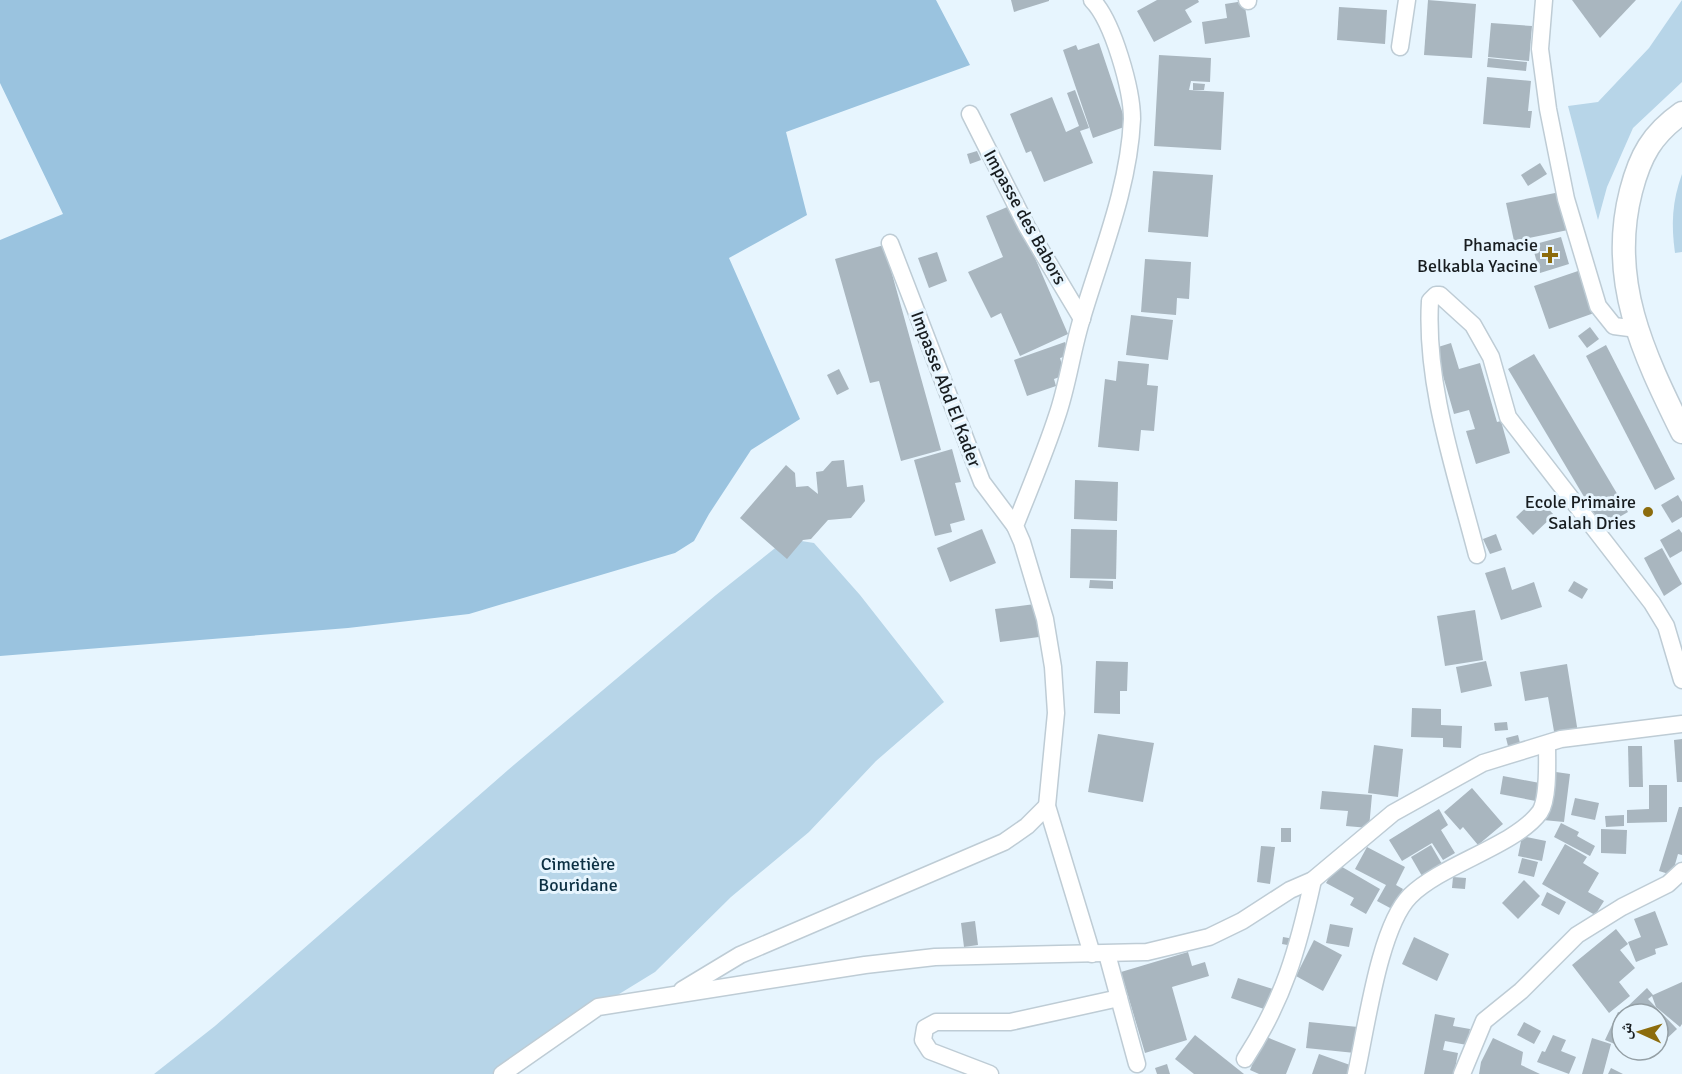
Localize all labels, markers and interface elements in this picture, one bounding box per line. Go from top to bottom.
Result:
street label: Impasse des Babors [979,146,1071,288]
place label: Phamacie Belkabla Yacine [1417,234,1538,277]
marker: Phamacie Belkabla Yacine [1543,248,1557,262]
street label: Impasse Abd El Kader [906,308,986,471]
place label: Ecole Primaire Salah Dries [1525,491,1636,534]
marker: Ecole Primaire Salah Dries [1641,505,1655,519]
park label: Cimetière Bouridane [538,853,618,896]
north arrow [1610,1002,1670,1062]
text: ش [1615,1022,1637,1040]

